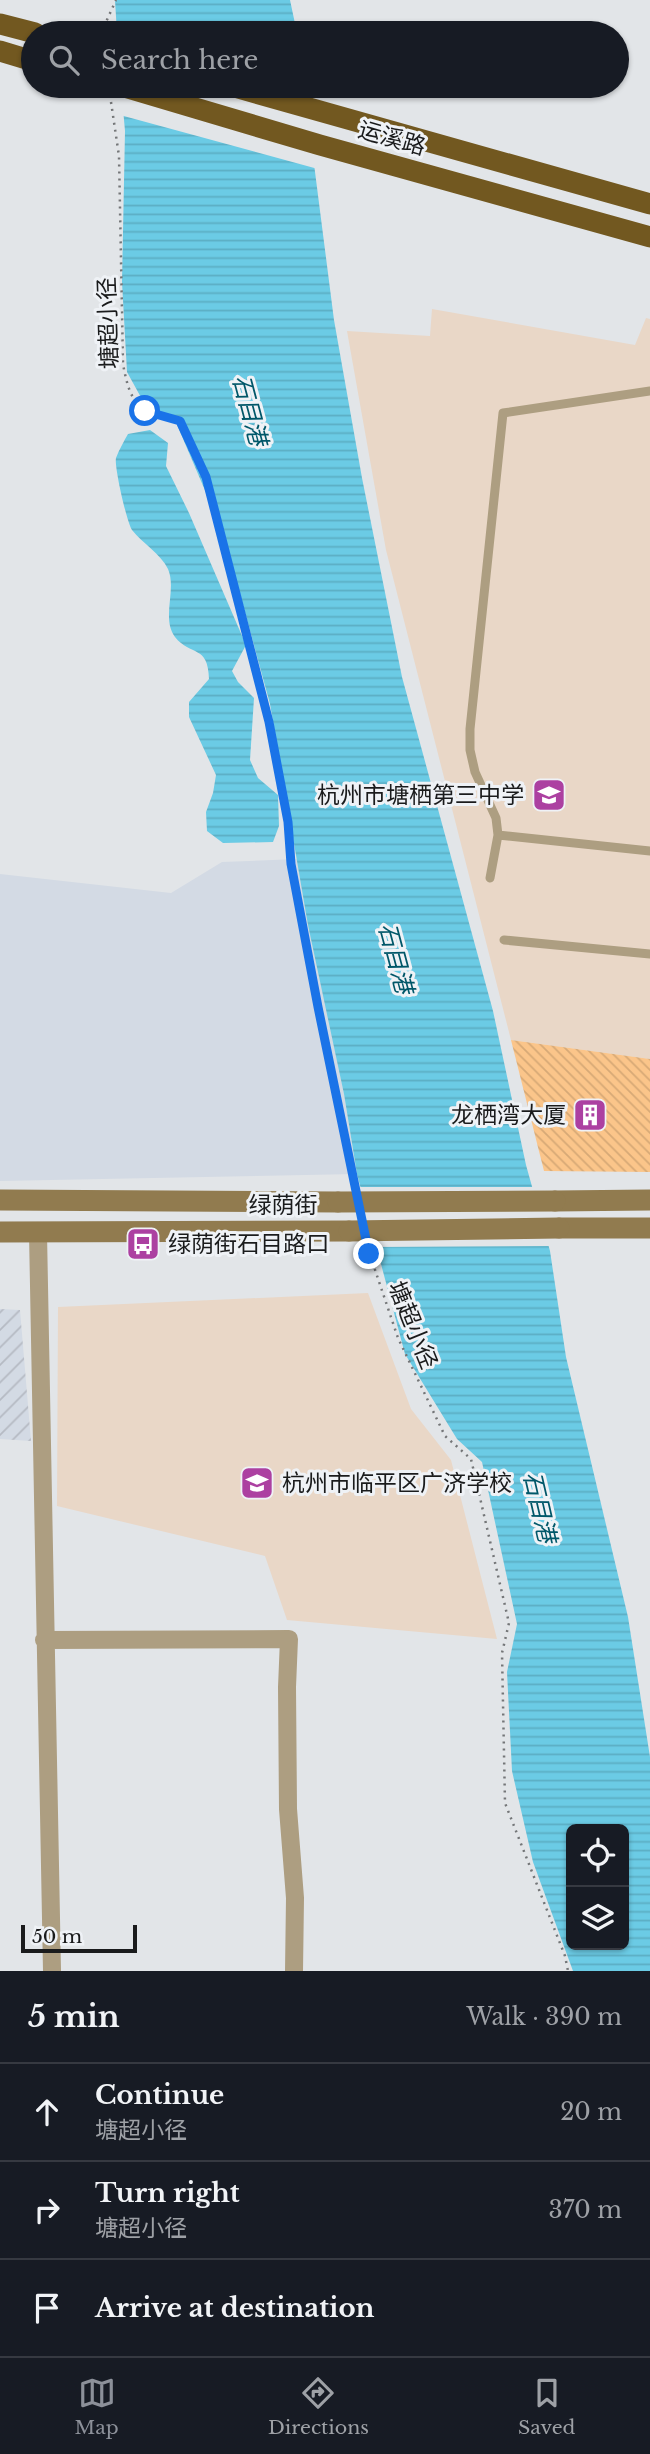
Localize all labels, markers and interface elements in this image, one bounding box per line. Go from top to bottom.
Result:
search box [21,21,629,98]
icon: search [45,41,83,79]
text: Search here [101,44,258,76]
street label: 运溪路 [355,115,429,161]
street label: 塘超小径 [92,277,124,369]
water label: 石目港 [227,371,274,451]
route start [129,395,160,426]
school or university icon: 杭州市塘栖第三中学 [530,776,568,814]
place label: 杭州市塘栖第三中学 [317,781,524,809]
water label: 石目港 [373,919,420,999]
building icon: 龙栖湾大厦 [571,1096,609,1134]
place label: 龙栖湾大厦 [451,1101,566,1129]
street label: 绿荫街 [249,1191,318,1219]
bus stop icon: 绿荫街石目路口 [124,1225,162,1263]
place label: 绿荫街石目路口 [168,1230,329,1258]
route end [353,1238,384,1269]
street label: 塘超小径 [383,1277,443,1373]
school or university icon: 杭州市临平区广济学校 [238,1464,276,1502]
place label: 杭州市临平区广济学校 [282,1469,512,1497]
water label: 石目港 [518,1469,563,1548]
map controls [566,1824,629,1950]
button: locate [566,1824,629,1887]
button: layers [566,1887,629,1950]
scale bar [21,1922,136,1954]
text: 50 m [32,1925,82,1948]
text: 5 min [28,1998,120,2035]
text: Walk · 390 m [466,2003,622,2031]
text: Continue [95,2079,224,2111]
icon: ahead [28,2093,66,2131]
text: 20 m [560,2098,622,2126]
text: 塘超小径 [95,2116,187,2144]
text: Turn right [95,2177,240,2209]
icon: right [28,2191,66,2229]
text: 370 m [549,2196,622,2224]
text: 塘超小径 [95,2214,187,2242]
icon: arrive [28,2289,66,2327]
text: Arrive at destination [95,2292,375,2324]
tab: Map [75,2374,119,2439]
tab: Directions [268,2374,369,2439]
tab: Saved [518,2374,575,2439]

